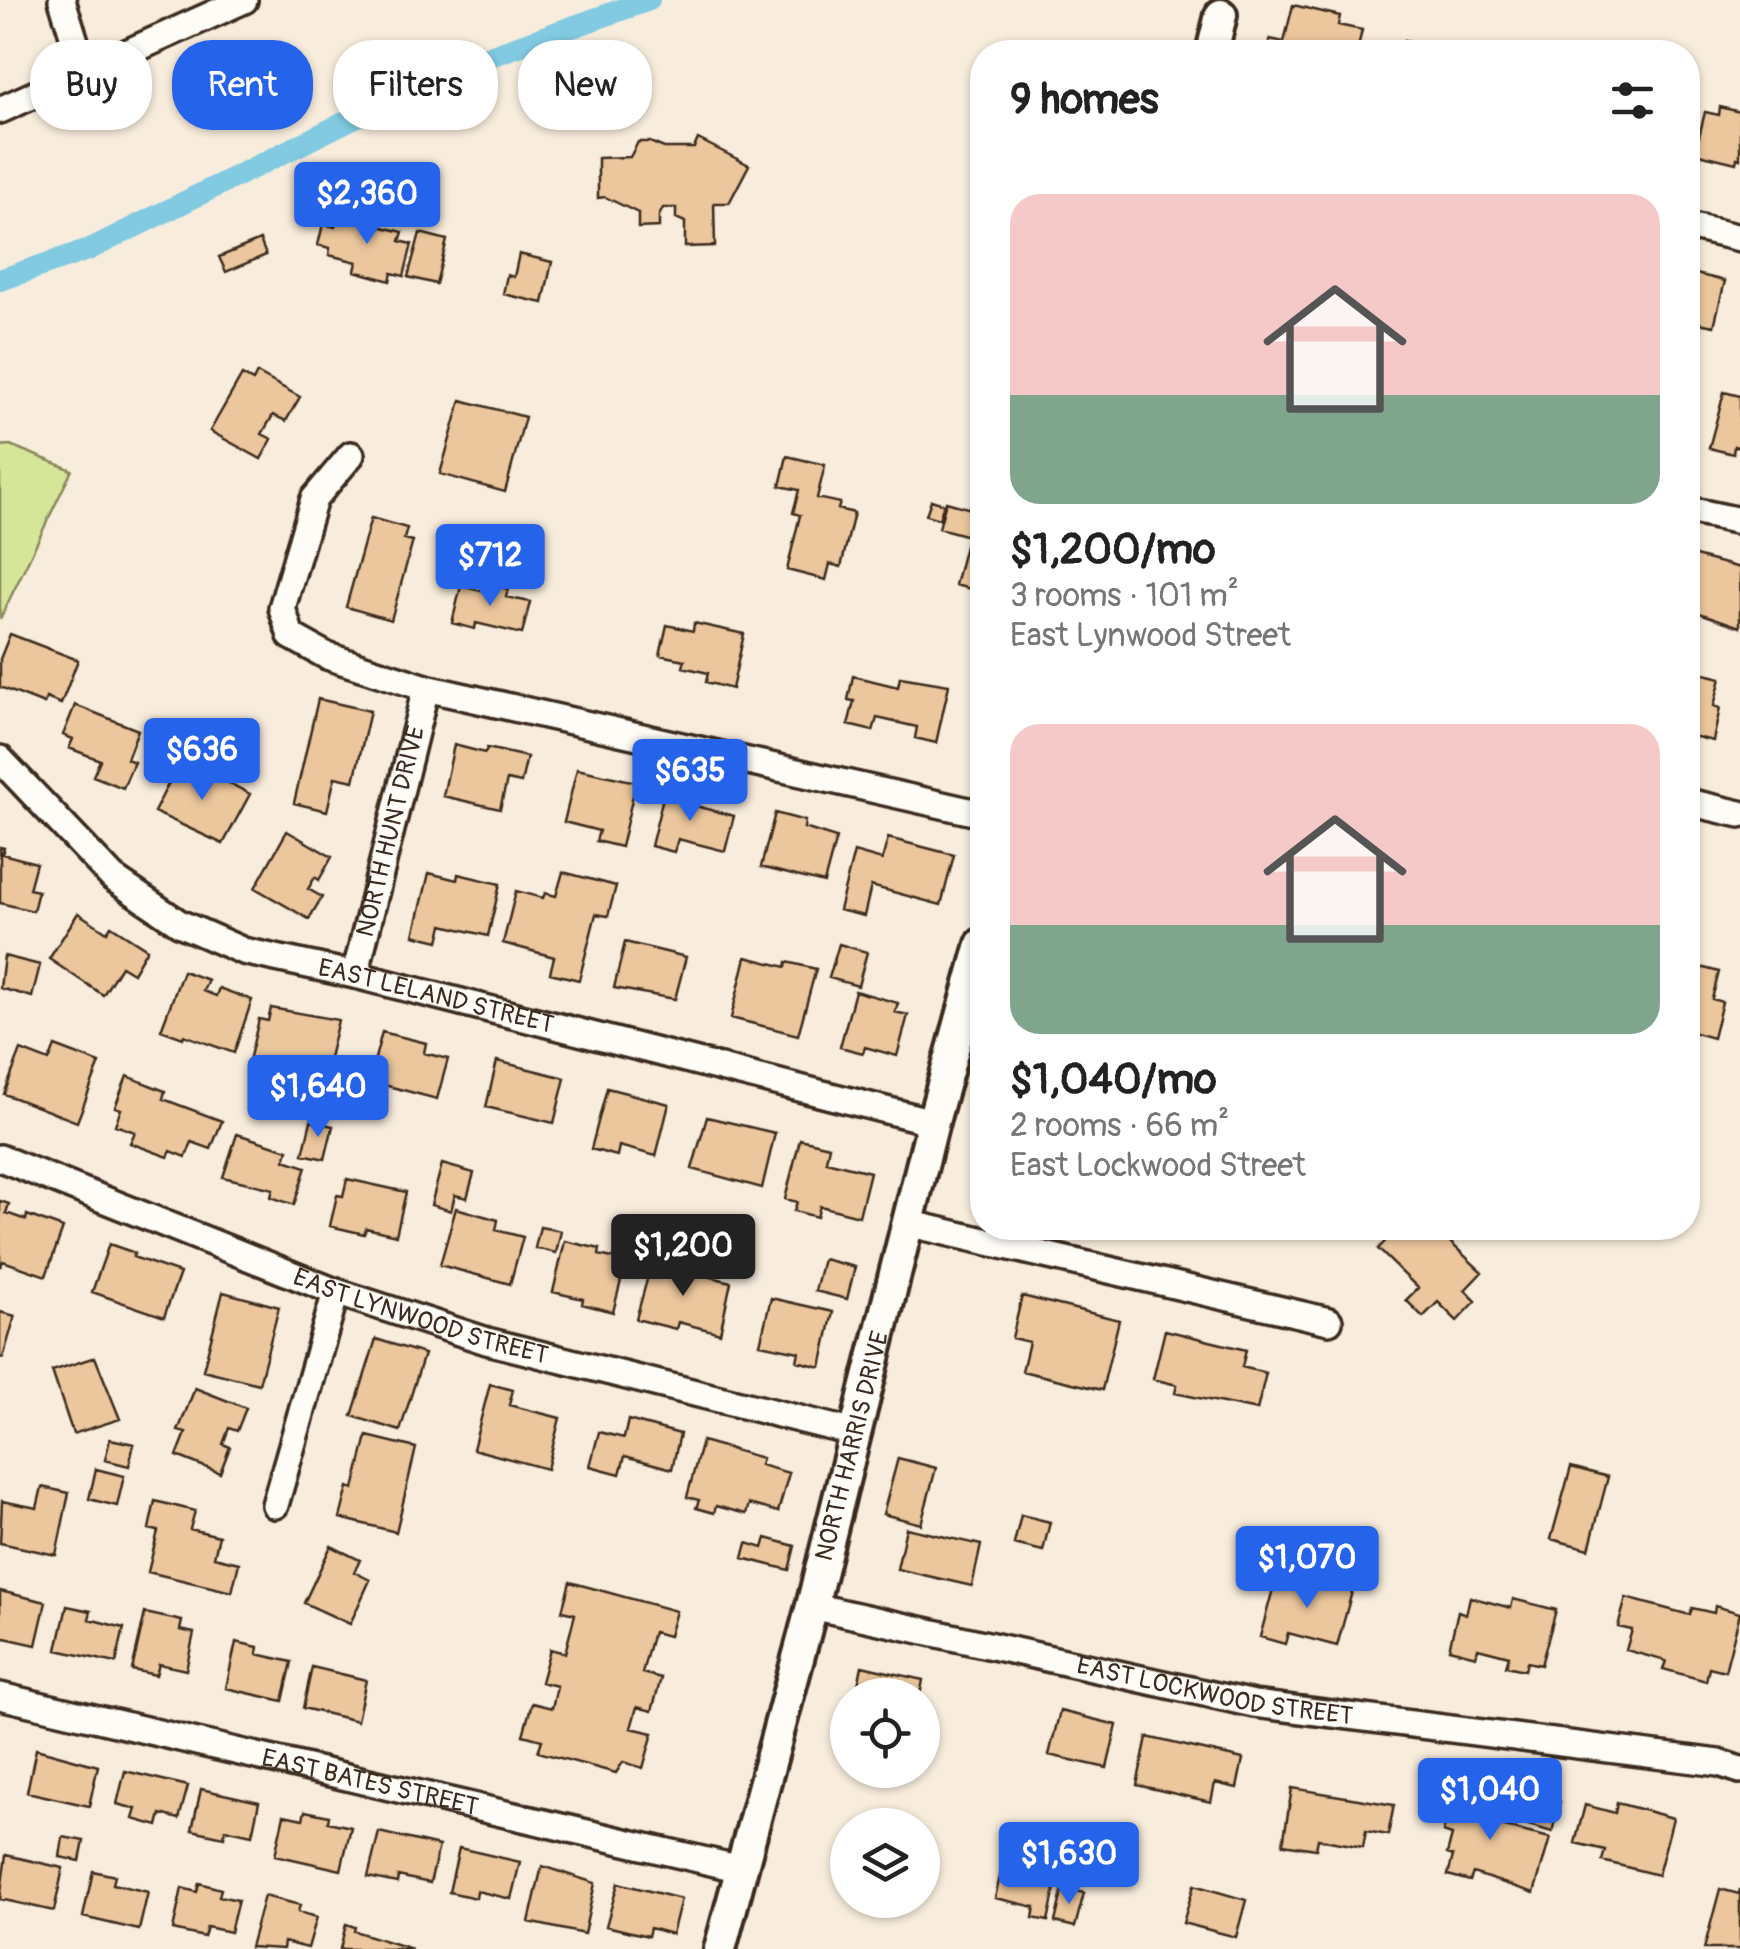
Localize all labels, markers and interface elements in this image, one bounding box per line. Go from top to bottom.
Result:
chip: Buy [30,40,152,130]
chip: Rent [172,40,313,130]
chip: Filters [333,40,498,130]
chip: New [518,40,652,130]
icon: filters [1605,73,1660,128]
text: 9 homes [1010,74,1159,126]
pin: $2,360 [286,162,448,247]
text: $2,360 [316,174,418,214]
icon: home [1245,259,1425,439]
pin: $712 [431,524,549,609]
text: $1,200/mo [1010,524,1216,576]
text: $712 [458,536,522,576]
text: 3 rooms · 101 m² [1010,576,1239,616]
text: East Lynwood Street [1010,616,1291,656]
pin: $636 [143,718,261,803]
street label: NORTH HUNT DRIVE [350,723,432,940]
text: $636 [166,730,238,770]
pin: $635 [631,739,749,824]
text: $635 [654,751,726,791]
icon: home [1245,789,1425,969]
street label: EAST LELAND STREET [315,952,557,1040]
text: $1,040/mo [1010,1054,1217,1106]
pin: $1,640 [237,1055,399,1140]
text: $1,640 [269,1067,367,1107]
text: 2 rooms · 66 m² [1010,1106,1229,1146]
text: East Lockwood Street [1010,1146,1306,1186]
pin: $1,200 [602,1214,764,1299]
text: $1,200 [633,1226,733,1266]
street label: EAST LYNWOOD STREET [289,1261,551,1371]
street label: NORTH HARRIS DRIVE [808,1328,896,1564]
pin: $1,070 [1226,1526,1388,1611]
text: $1,070 [1258,1538,1356,1578]
street label: EAST LOCKWOOD STREET [1074,1650,1355,1732]
map controls [830,1678,940,1918]
button: locate [830,1678,940,1788]
street label: EAST BATES STREET [259,1742,481,1823]
pin: $1,040 [1409,1758,1571,1843]
text: $1,040 [1440,1770,1540,1810]
button: layers [830,1808,940,1918]
pin: $1,630 [988,1822,1150,1907]
text: $1,630 [1021,1834,1117,1874]

